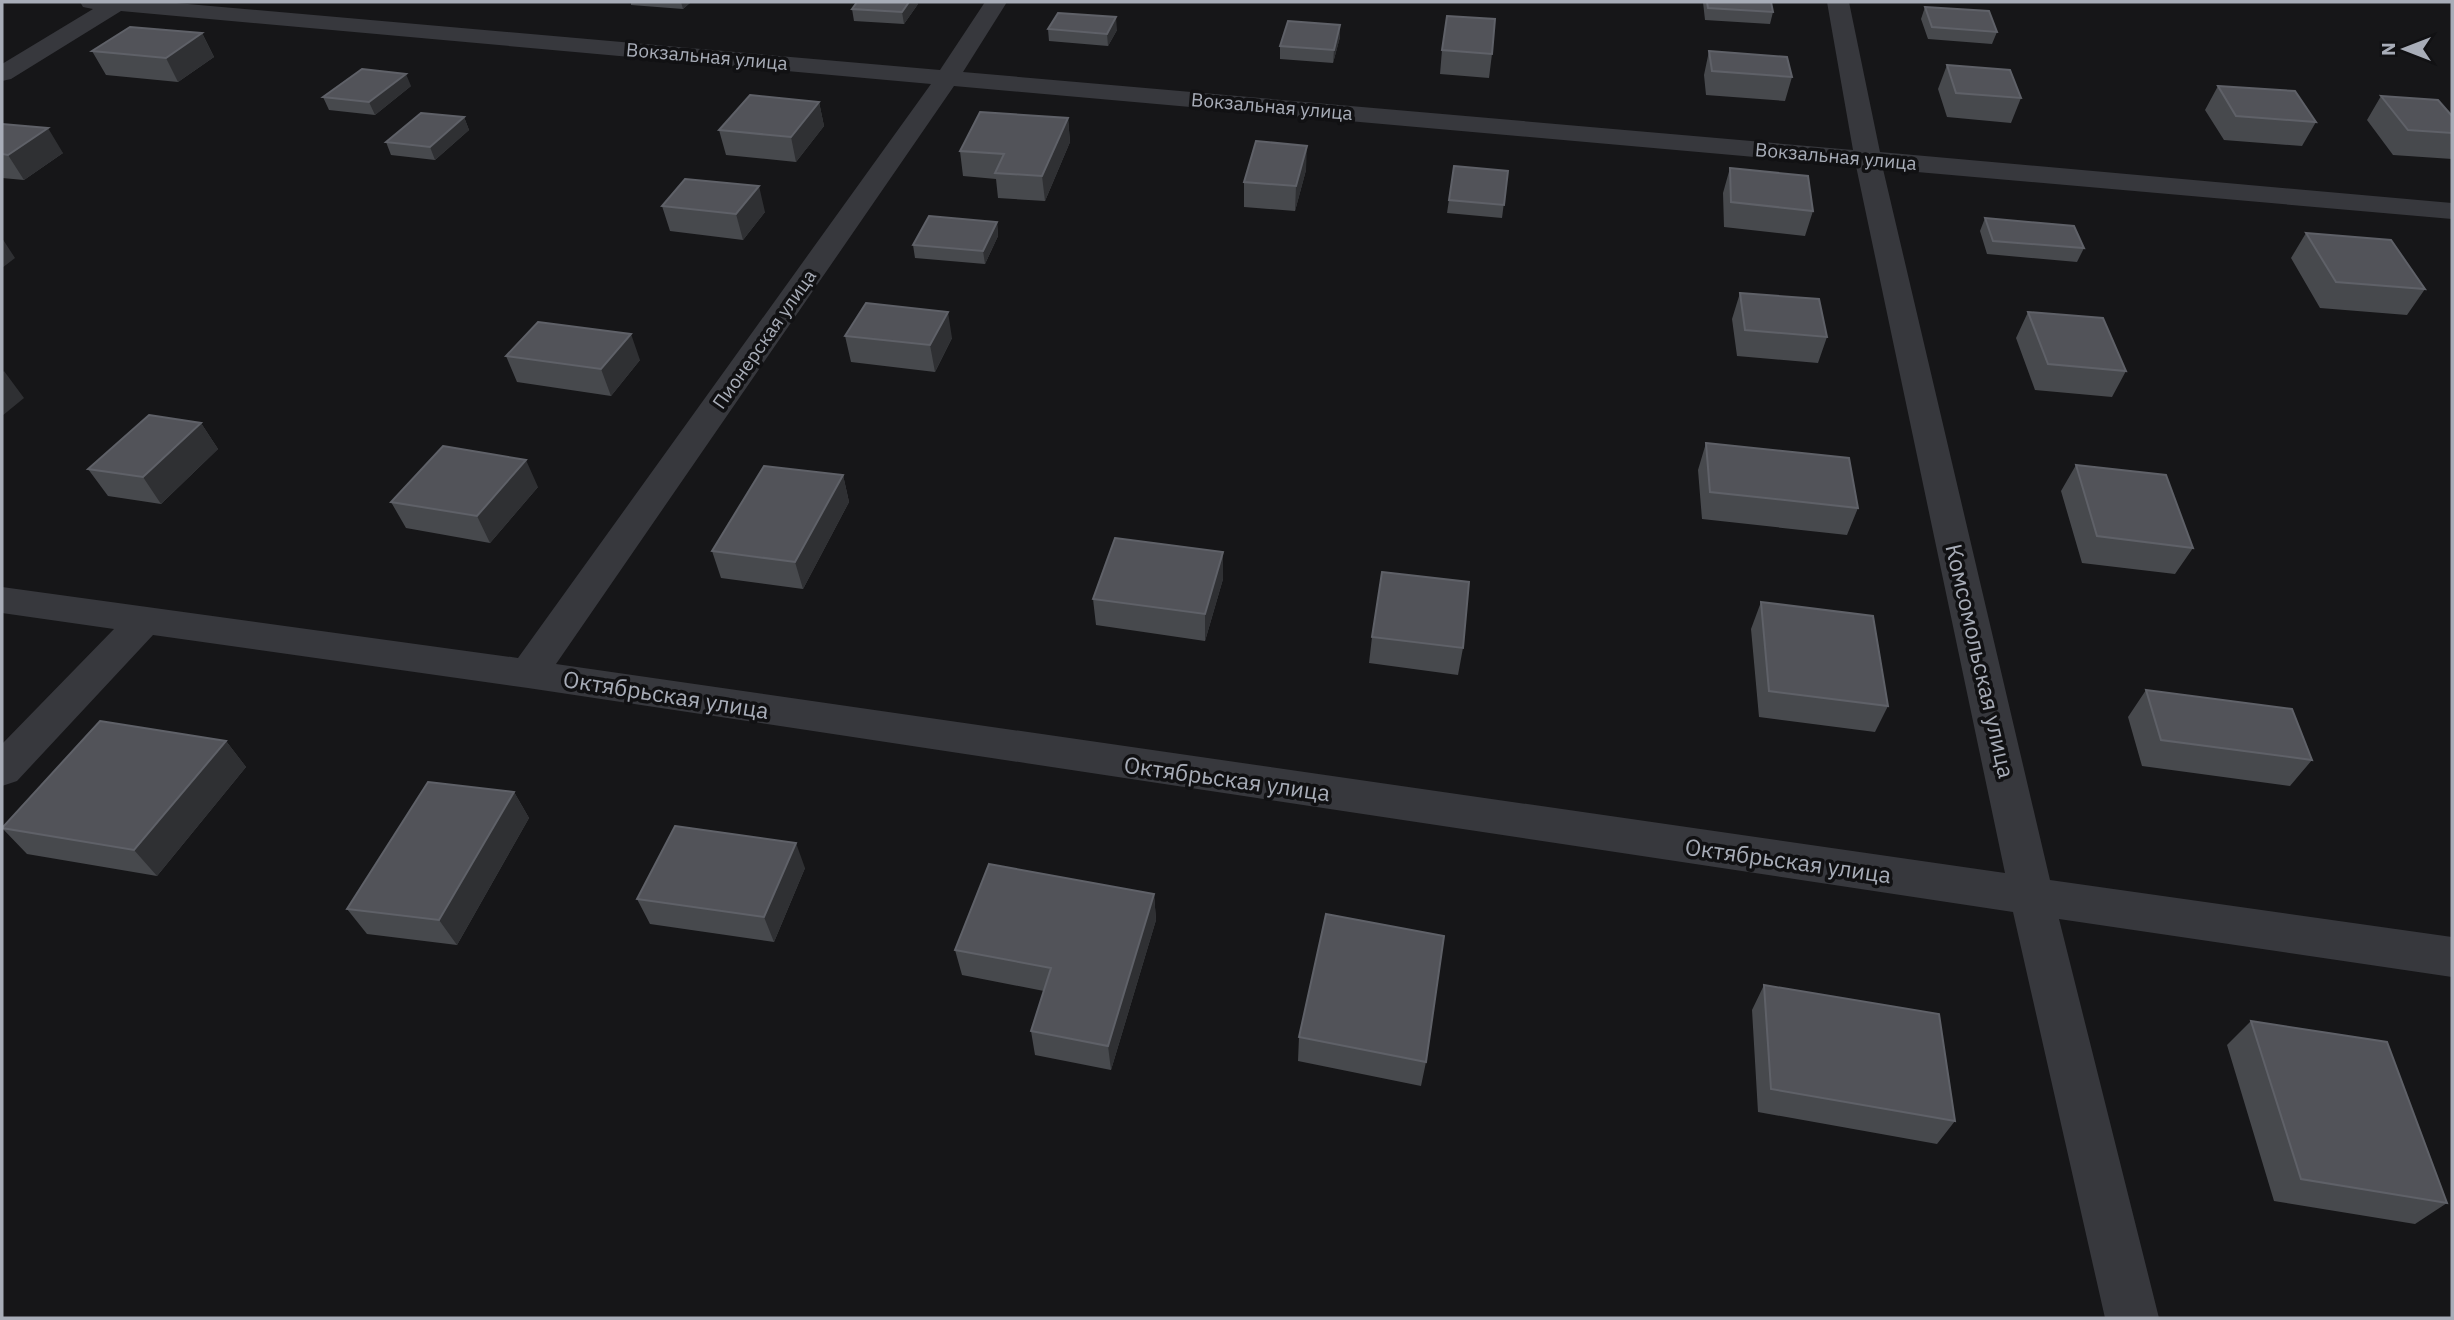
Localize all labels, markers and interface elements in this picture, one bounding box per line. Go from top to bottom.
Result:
north arrow [2370,14,2440,84]
street label: Вокзальная улица [625,37,789,75]
text: N [2376,42,2400,56]
street label: Вокзальная улица [1190,87,1354,125]
street label: Вокзальная улица [1754,137,1918,175]
street label: Пионерская улица [707,265,821,413]
street label: Комсомольская улица [1939,541,2023,781]
street label: Октябрьская улица [561,663,771,725]
street label: Октябрьская улица [1122,749,1332,807]
street label: Октябрьская улица [1683,831,1893,889]

